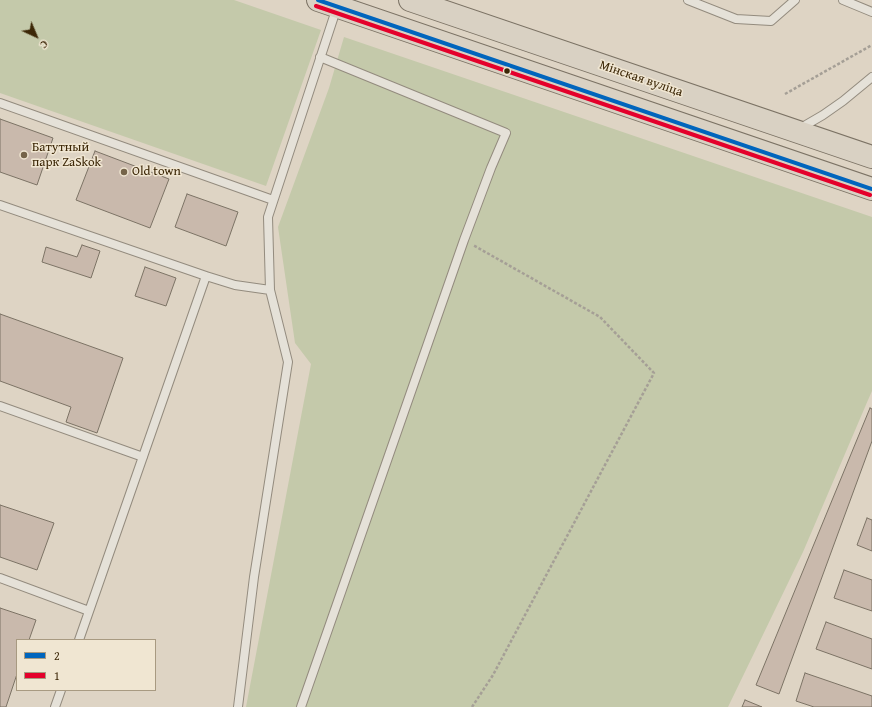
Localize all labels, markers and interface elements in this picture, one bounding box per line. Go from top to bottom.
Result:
north arrow [16,16,56,56]
text: С [37,37,52,53]
street label: Мінская вуліца [597,57,685,101]
unlabelled marker [502,66,512,76]
place label: Батутный парк ZaSkok [32,140,101,171]
marker: Батутный парк ZaSkok [19,150,29,160]
place label: Old town [132,164,181,180]
marker: Old town [119,167,129,177]
legend [16,639,156,691]
text: 2 [54,647,60,664]
text: 1 [54,667,60,684]

